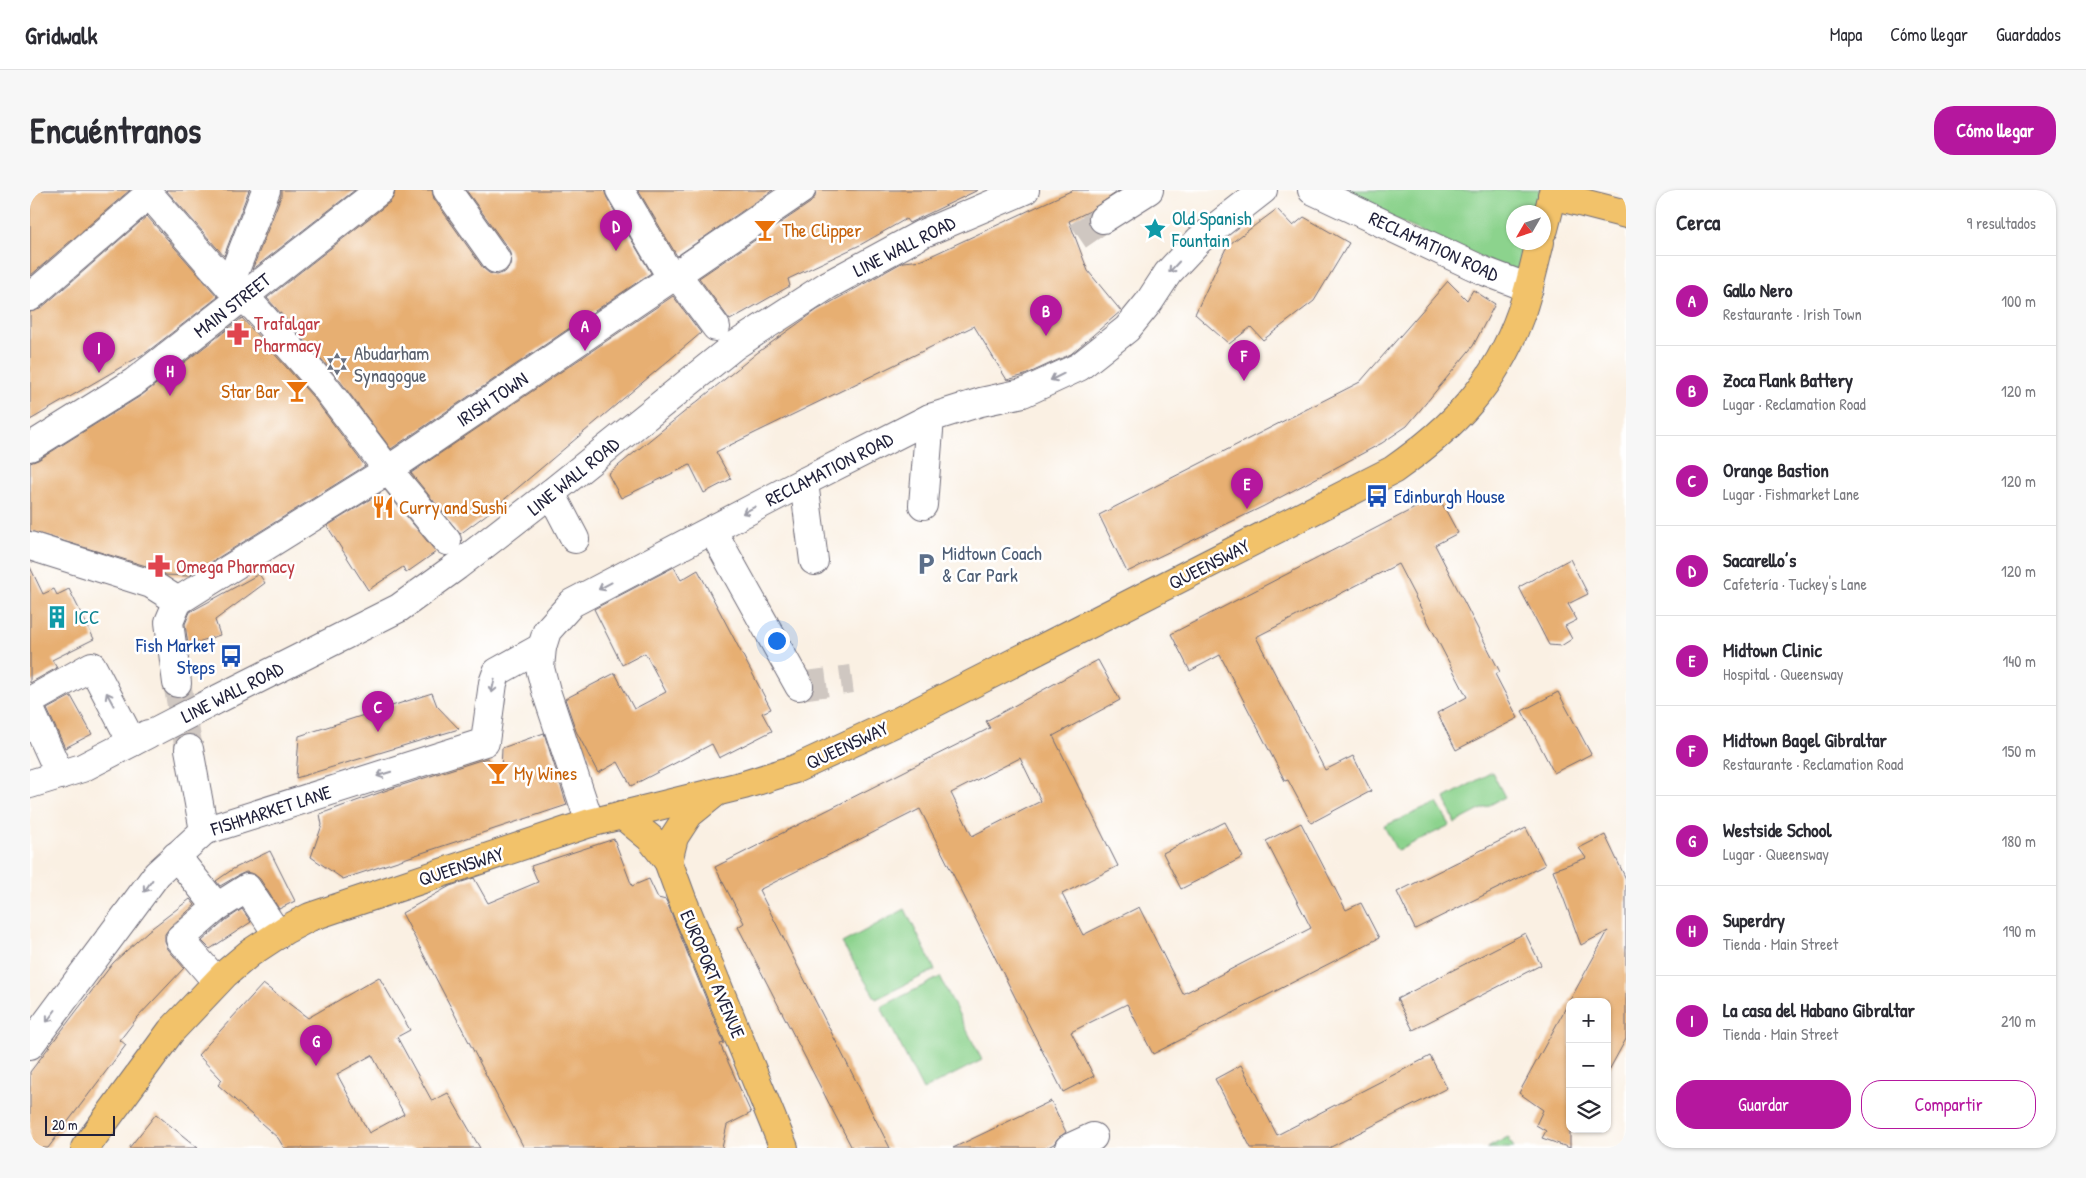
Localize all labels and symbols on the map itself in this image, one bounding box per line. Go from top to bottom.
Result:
place label: Old Spanish Fountain [1171,205,1252,253]
street label: RECLAMATION ROAD [1365,205,1503,287]
north arrow [1506,205,1551,250]
street label: LINE WALL ROAD [848,209,960,283]
pin: D [600,210,632,251]
place icon: Old Spanish Fountain [1142,216,1168,242]
bar icon: The Clipper [752,217,778,243]
place label: The Clipper [782,217,862,243]
one-way arrow [1168,261,1180,274]
street label: MAIN STREET [188,266,277,343]
pin: B [1030,295,1062,336]
place label: Trafalgar Pharmacy [254,310,322,358]
pin: A [569,310,601,351]
pharmacy icon: Trafalgar Pharmacy [225,321,251,347]
pin: I [83,332,115,373]
place label: Abudarham Synagogue [354,340,429,388]
pin: F [1228,340,1260,381]
synagogue icon: Abudarham Synagogue [324,351,350,377]
pin: H [154,355,186,396]
street label: IRISH TOWN [451,366,533,432]
one-way arrow [1050,373,1065,382]
place label: Star Bar [221,378,281,404]
bar icon: Star Bar [284,378,310,404]
street label: RECLAMATION ROAD [761,426,897,512]
street label: LINE WALL ROAD [522,431,624,521]
pin: E [1231,468,1263,509]
bus stop icon: Edinburgh House [1364,483,1390,509]
place label: Edinburgh House [1394,483,1506,509]
restaurant icon: Curry and Sushi [370,494,396,520]
place label: Curry and Sushi [399,494,508,520]
one-way arrow [742,506,757,515]
street label: QUEENSWAY [1164,532,1255,596]
place label: Midtown Coach & Car Park [942,540,1042,588]
parking icon: Midtown Coach & Car Park [913,551,939,577]
pharmacy icon: Omega Pharmacy [146,553,172,579]
place label: Omega Pharmacy [176,553,295,579]
one-way arrow [598,581,613,591]
building icon: ICC [44,604,70,630]
place label: ICC [74,604,99,630]
your location [764,628,790,654]
place label: Fish Market Steps [135,632,215,680]
bus stop icon: Fish Market Steps [218,643,244,669]
street label: LINE WALL ROAD [176,655,288,729]
one-way arrow [488,678,497,694]
pin: C [362,691,394,732]
one-way arrow [104,693,114,707]
street label: QUEENSWAY [802,714,893,775]
bar icon: My Wines [485,760,511,786]
place label: My Wines [514,760,577,786]
one-way arrow [376,769,392,779]
street label: FISHMARKET LANE [207,778,335,842]
street label: QUEENSWAY [415,840,507,892]
one-way arrow [143,879,153,893]
street label: EUROPORT AVENUE [674,906,752,1043]
one-way arrow [46,1009,57,1023]
pin: G [300,1025,332,1066]
scale bar [45,1113,115,1136]

